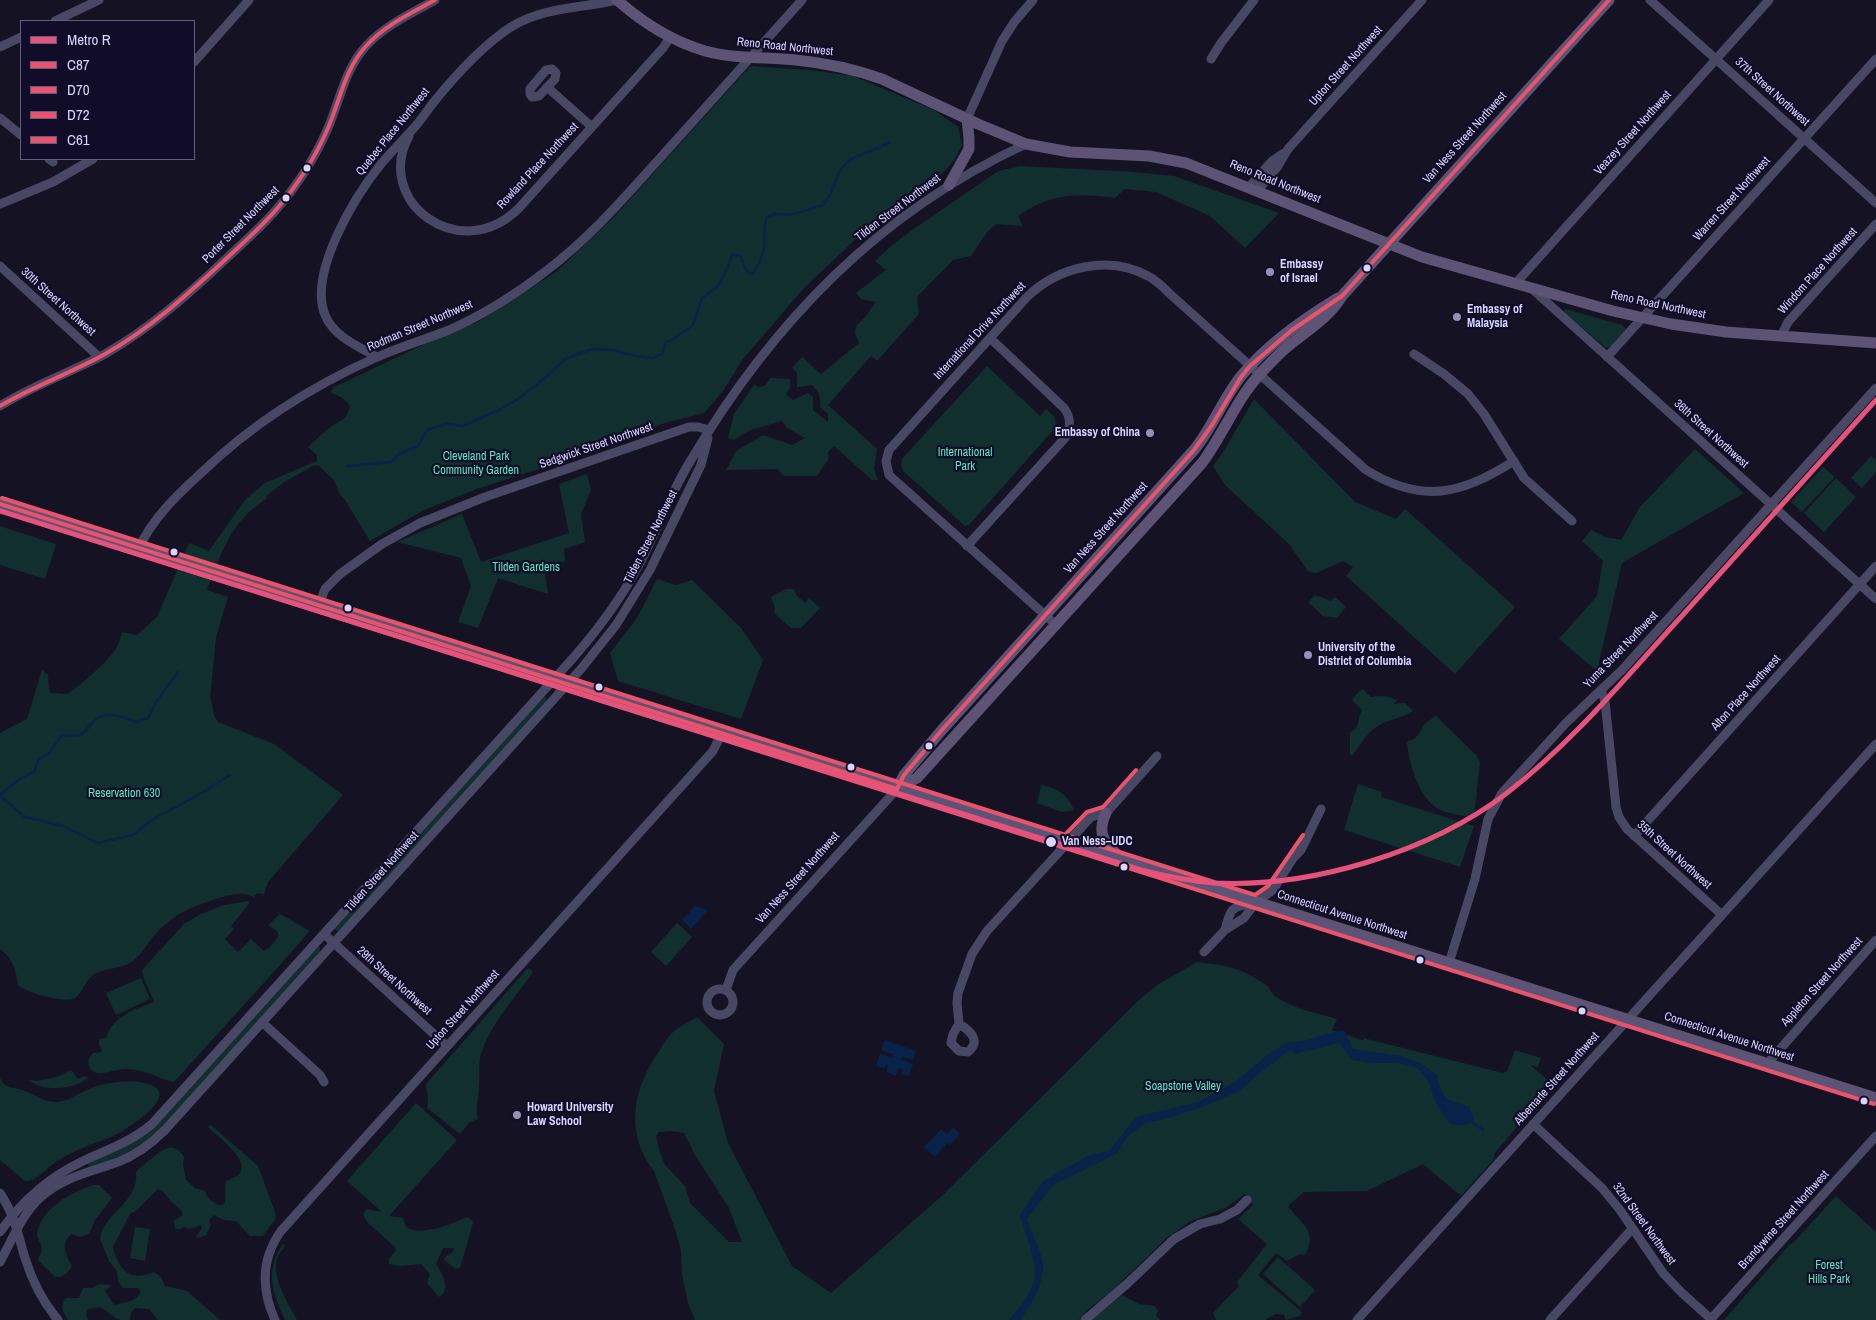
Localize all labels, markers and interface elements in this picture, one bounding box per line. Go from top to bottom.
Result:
legend [20,20,195,160]
street label: Upton Street Northwest [1306,23,1386,109]
text: Metro R [67,29,111,50]
street label: Reno Road Northwest [736,35,834,59]
text: C87 [67,54,90,75]
street label: 37th Street Northwest [1732,55,1812,129]
text: D70 [67,79,90,100]
street label: Quebec Place Northwest [353,85,433,179]
street label: Veazey Street Northwest [1591,88,1675,178]
street label: Van Ness Street Northwest [1420,89,1510,187]
text: D72 [67,104,90,125]
street label: Rowland Place Northwest [494,120,582,212]
text: C61 [67,129,90,150]
street label: Warren Street Northwest [1691,154,1773,244]
street label: Reno Road Northwest [1227,157,1323,207]
unlabelled marker [302,163,312,173]
street label: Tilden Street Northwest [852,171,944,245]
street label: Porter Street Northwest [200,184,282,266]
unlabelled marker [281,193,291,203]
street label: Windom Place Northwest [1776,225,1860,317]
place label: Embassy of Israel [1280,258,1323,286]
unlabelled marker [1362,263,1372,273]
street label: 30th Street Northwest [18,265,98,339]
marker: Embassy of Israel [1264,266,1276,278]
street label: International Drive Northwest [931,279,1029,383]
street label: Reno Road Northwest [1609,288,1707,322]
street label: Rodman Street Northwest [365,297,475,355]
place label: Embassy of Malaysia [1467,303,1522,331]
marker: Embassy of Malaysia [1451,311,1463,323]
street label: 36th Street Northwest [1671,397,1751,471]
street label: Sedgwick Street Northwest [538,420,654,472]
place label: Embassy of China [1055,426,1140,440]
marker: Embassy of China [1144,427,1156,439]
park label: International Park [938,446,992,474]
park label: Cleveland Park Community Garden [433,450,519,478]
street label: Van Ness Street Northwest [1061,479,1151,577]
street label: Tilden Street Northwest [621,488,681,586]
unlabelled marker [169,547,179,557]
park label: Tilden Gardens [492,561,560,575]
unlabelled marker [343,603,353,613]
street label: Yuma Street Northwest [1581,609,1661,691]
place label: University of the District of Columbia [1318,641,1411,669]
marker: University of the District of Columbia [1302,649,1314,661]
street label: Alton Place Northwest [1708,652,1784,734]
unlabelled marker [594,682,604,692]
unlabelled marker [924,741,934,751]
unlabelled marker [846,762,856,772]
park label: Reservation 630 [88,787,160,801]
street label: 35th Street Northwest [1634,818,1714,892]
street label: Tilden Street Northwest [342,829,422,915]
street label: Van Ness Street Northwest [753,829,843,927]
marker: Van Ness–UDC [1044,835,1058,849]
place label: Van Ness–UDC [1062,835,1133,849]
unlabelled marker [1119,862,1129,872]
street label: Connecticut Avenue Northwest [1275,887,1409,943]
street label: Appleton Street Northwest [1778,935,1866,1029]
street label: 29th Street Northwest [354,944,434,1018]
unlabelled marker [1415,955,1425,965]
street label: Upton Street Northwest [423,967,503,1053]
unlabelled marker [1577,1006,1587,1016]
street label: Connecticut Avenue Northwest [1662,1009,1796,1065]
street label: Albemarle Street Northwest [1511,1029,1603,1129]
park label: Soapstone Valley [1145,1080,1221,1094]
unlabelled marker [1859,1096,1869,1106]
place label: Howard University Law School [527,1101,613,1129]
marker: Howard University Law School [511,1109,523,1121]
street label: Brandywine Street Northwest [1736,1168,1832,1272]
street label: 32nd Street Northwest [1609,1180,1679,1268]
park label: Forest Hills Park [1808,1259,1850,1287]

